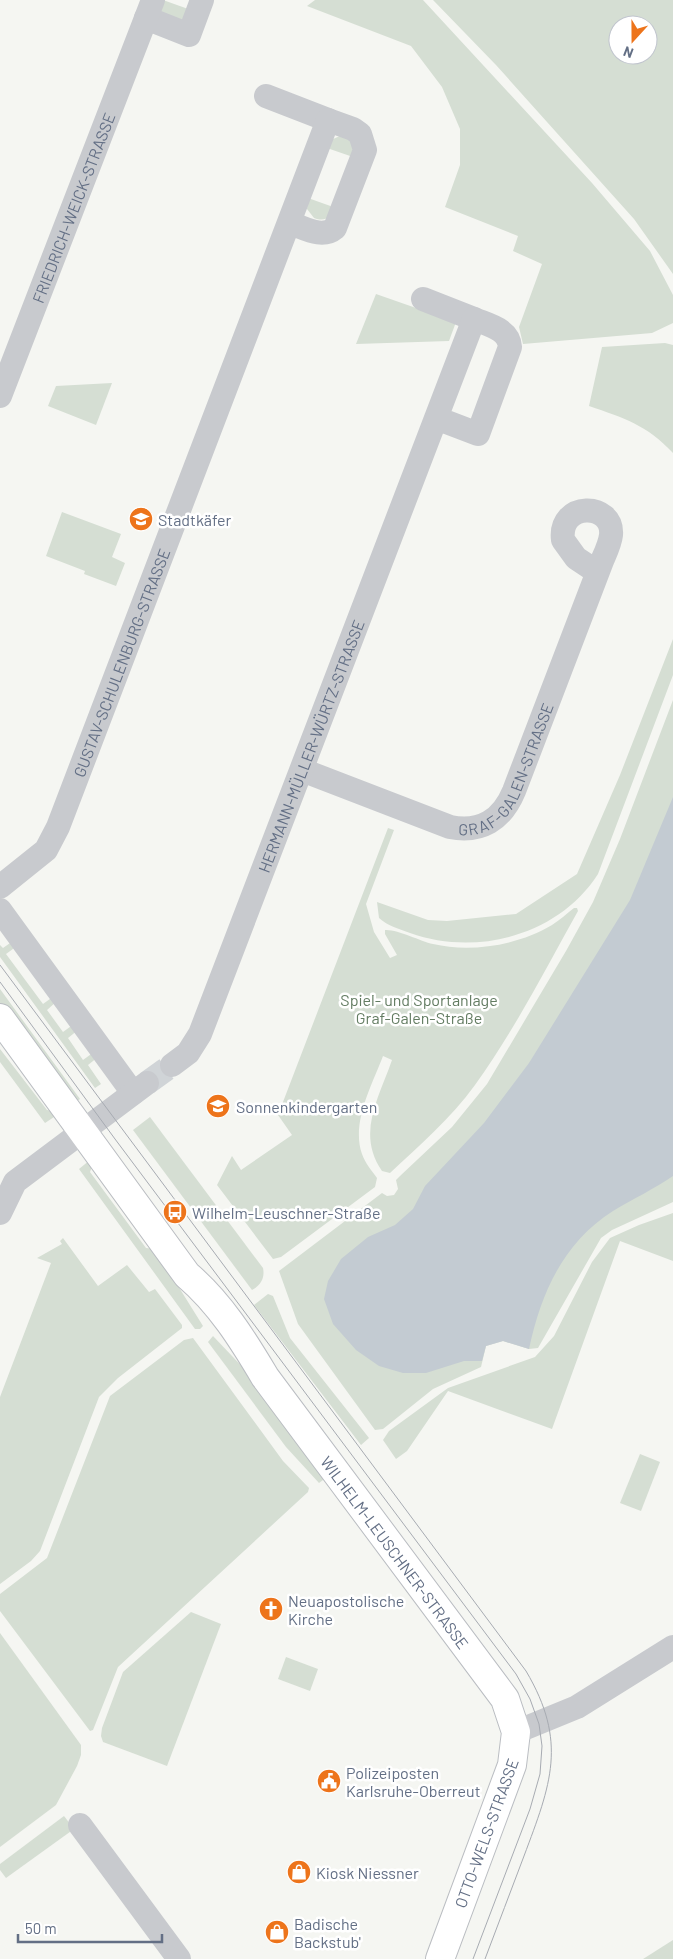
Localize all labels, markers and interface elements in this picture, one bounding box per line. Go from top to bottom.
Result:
north arrow [608,15,658,65]
text: N [621,43,636,62]
street label: FRIEDRICH-WEICK-STRASSE [27,110,118,305]
school or university icon: Stadtkäfer [128,506,154,532]
place label: Stadtkäfer [158,510,231,529]
street label: GUSTAV-SCHULENBURG-STRASSE [69,546,173,779]
street label: HERMANN-MÜLLER-WÜRTZ-STRASSE [253,617,367,875]
street label: GRAF-GALEN-STRASSE [458,700,556,838]
park label: Spiel- und Sportanlage Graf-Galen-Straße [340,990,498,1027]
school or university icon: Sonnenkindergarten [205,1093,231,1119]
place label: Sonnenkindergarten [236,1097,377,1116]
bus stop icon: Wilhelm-Leuschner-Straße [162,1199,188,1225]
place label: Wilhelm-Leuschner-Straße [192,1203,380,1222]
street label: WILHELM-LEUSCHNER-STRASSE [317,1452,473,1652]
place label: Neuapostolische Kirche [288,1591,404,1628]
church icon: Neuapostolische Kirche [258,1596,284,1622]
street label: OTTO-WELS-STRASSE [450,1756,522,1910]
place label: Polizeiposten Karlsruhe-Oberreut [346,1763,481,1800]
public building icon: Polizeiposten Karlsruhe-Oberreut [316,1768,342,1794]
shop icon: Kiosk Niessner [286,1859,312,1885]
place label: Kiosk Niessner [316,1863,419,1882]
scale bar [18,1912,161,1944]
place label: Badische Backstub' [294,1914,361,1951]
text: 50 m [25,1919,57,1937]
shop icon: Badische Backstub' [264,1919,290,1945]

